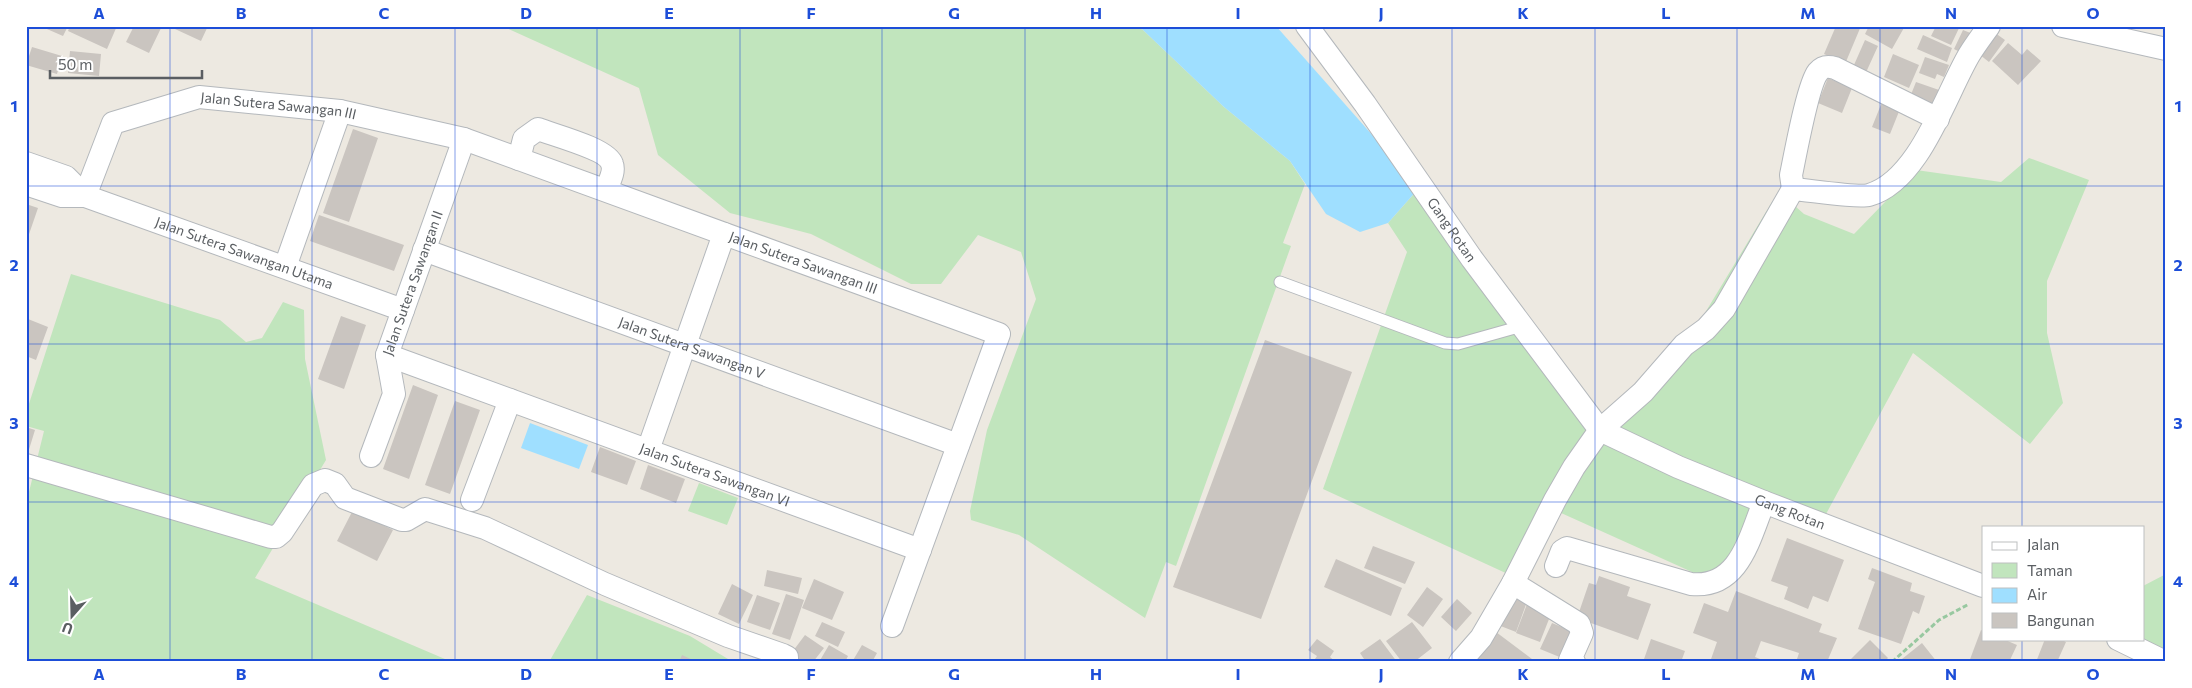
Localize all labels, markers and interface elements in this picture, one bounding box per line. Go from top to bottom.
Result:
text: A [93,3,105,22]
text: B [236,3,247,22]
text: C [379,3,390,22]
text: D [520,3,532,22]
text: E [664,3,674,22]
text: F [806,3,816,22]
text: G [948,3,960,22]
text: H [1090,3,1102,22]
text: I [1235,3,1241,22]
text: J [1378,3,1384,22]
text: K [1517,3,1529,22]
text: L [1661,3,1671,22]
text: M [1800,3,1816,22]
text: N [1945,3,1957,22]
text: O [2086,3,2100,22]
scale bar [50,48,202,80]
text: 50 m [58,55,92,73]
street label: Jalan Sutera Sawangan III [200,88,358,122]
text: 1 [10,96,18,115]
text: 1 [2174,96,2182,115]
street label: Gang Rotan [1424,194,1480,265]
street label: Jalan Sutera Sawangan II [378,208,446,358]
street label: Jalan Sutera Sawangan Utama [153,213,336,292]
street label: Jalan Sutera Sawangan III [727,227,880,297]
text: 2 [9,255,19,274]
text: 2 [2173,255,2183,274]
street label: Jalan Sutera Sawangan V [616,313,768,382]
text: 3 [9,413,19,432]
text: 3 [2173,413,2183,432]
street label: Jalan Sutera Sawangan VI [638,439,792,510]
street label: Gang Rotan [1752,490,1828,533]
legend [1982,526,2144,640]
text: Jalan [2027,535,2059,553]
text: Taman [2027,561,2073,579]
text: 4 [9,571,19,590]
text: 4 [2173,571,2183,590]
text: Air [2027,585,2047,603]
north arrow [48,590,98,640]
text: Bangunan [2027,611,2095,629]
text: U [60,619,75,638]
text: A [93,664,105,683]
text: B [236,664,247,683]
text: C [379,664,390,683]
text: D [520,664,532,683]
text: E [664,664,674,683]
text: F [806,664,816,683]
text: G [948,664,960,683]
text: H [1090,664,1102,683]
text: I [1235,664,1241,683]
text: J [1378,664,1384,683]
text: K [1517,664,1529,683]
text: L [1661,664,1671,683]
text: M [1800,664,1816,683]
text: N [1945,664,1957,683]
text: O [2086,664,2100,683]

